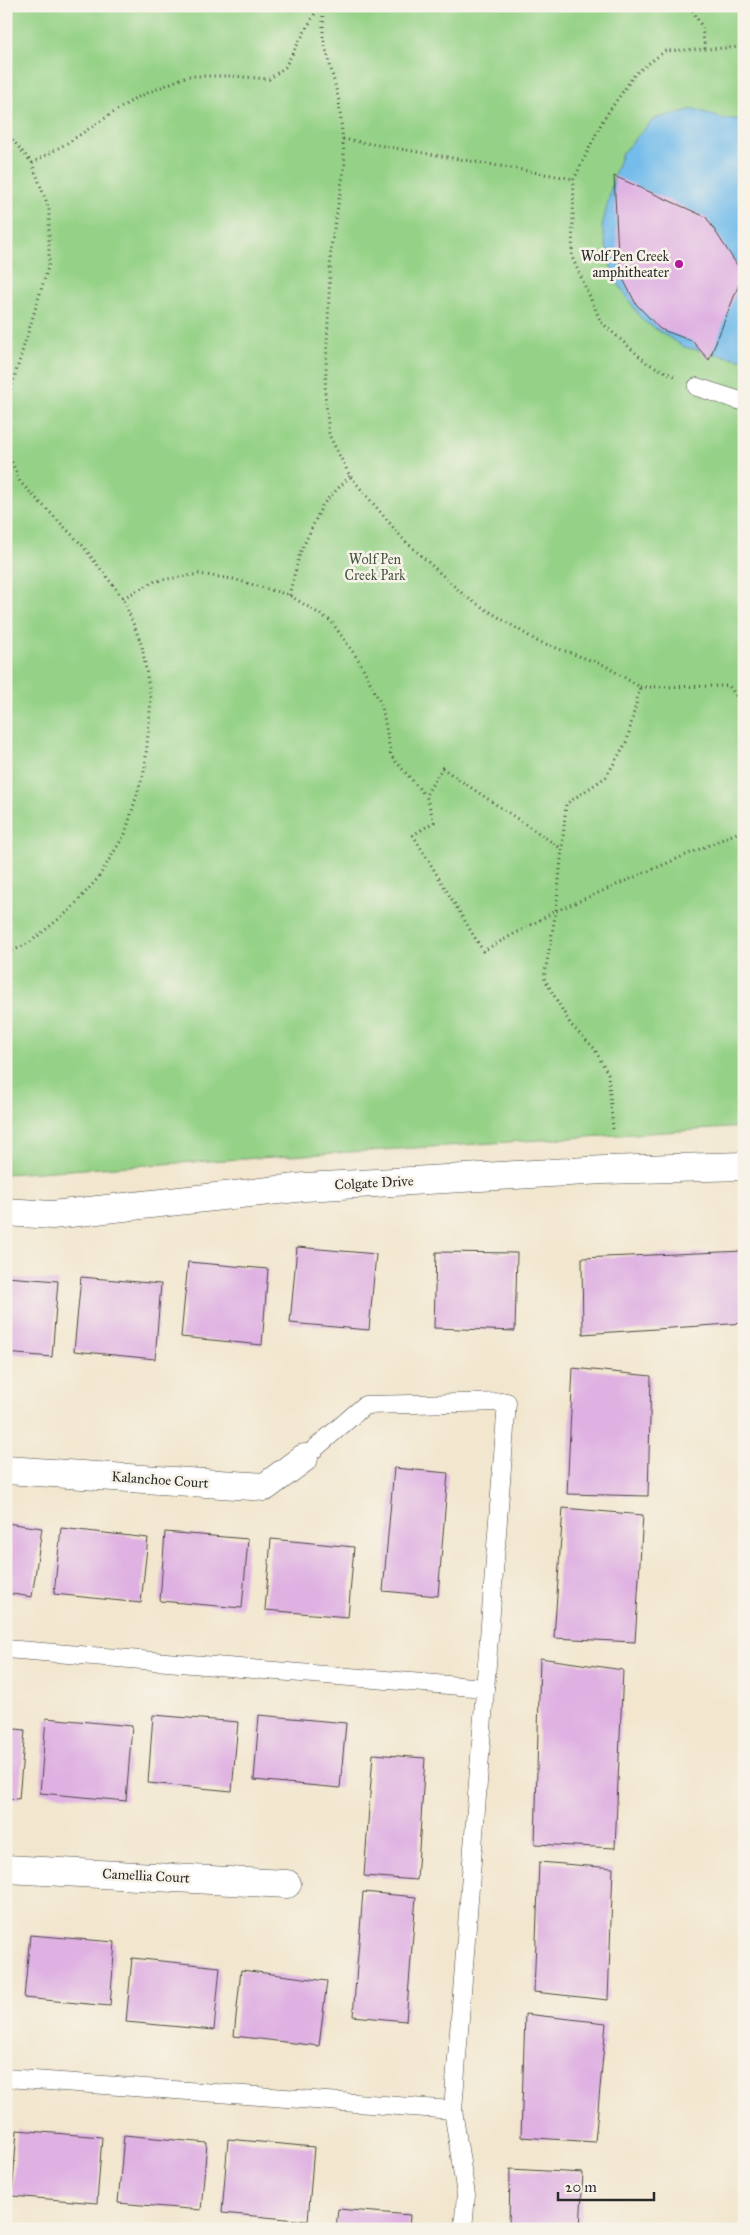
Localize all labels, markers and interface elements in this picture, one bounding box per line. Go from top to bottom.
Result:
place label: Wolf Pen Creek amphitheater [581,248,670,281]
marker: Wolf Pen Creek amphitheater [673,258,685,270]
park label: Wolf Pen Creek Park [344,551,406,584]
street label: Colgate Drive [334,1172,414,1194]
street label: Kalanchoe Court [111,1468,209,1492]
street label: Camellia Court [102,1865,190,1887]
scale bar [558,2170,654,2202]
text: 20 m [565,2178,597,2196]

